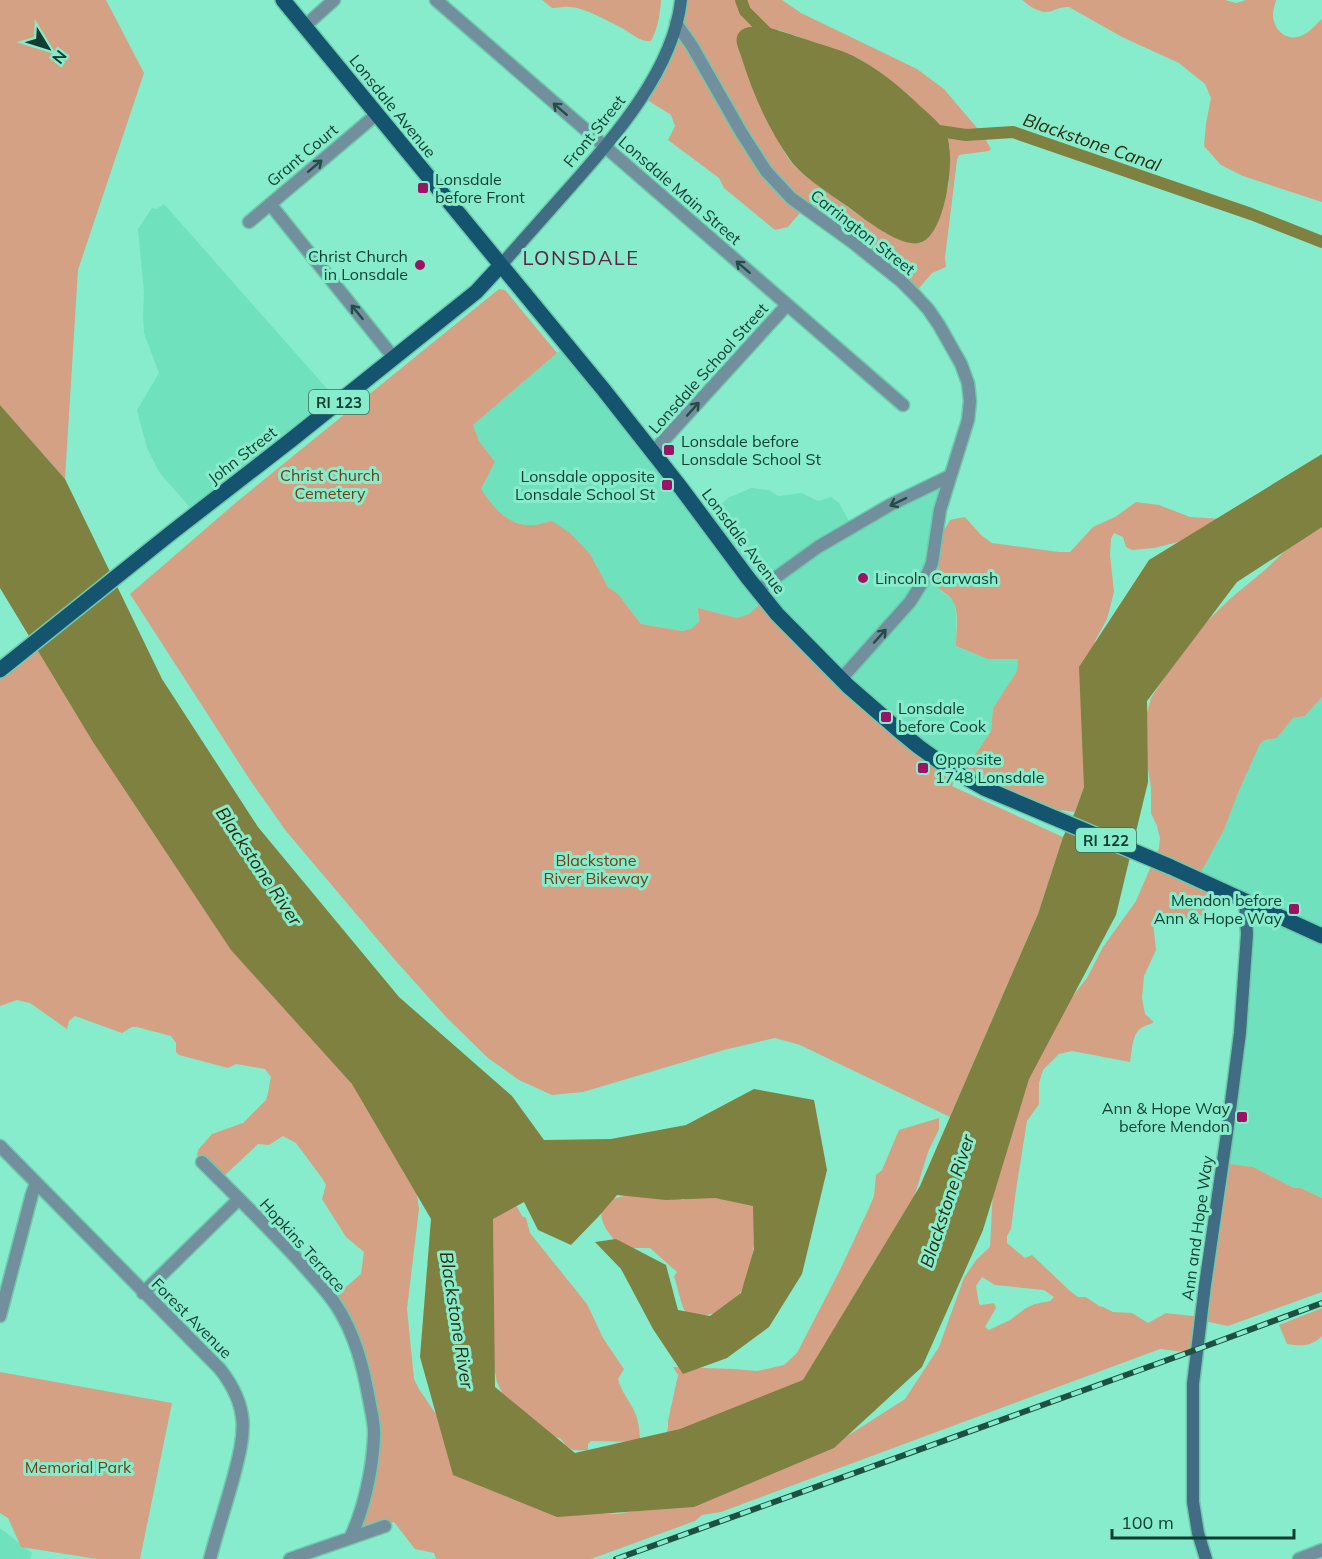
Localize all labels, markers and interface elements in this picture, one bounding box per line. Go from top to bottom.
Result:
north arrow [18,18,78,78]
text: N [48,46,71,68]
street label: Lonsdale Avenue [345,50,441,162]
street label: Front Street [559,91,629,171]
one-way arrow [552,102,568,115]
water label: Blackstone Canal [1020,108,1165,177]
street label: Grant Court [262,119,342,191]
street label: Lonsdale Main Street [615,131,746,249]
one-way arrow [307,159,322,173]
place label: Lonsdale before Front [435,169,525,207]
marker: Lonsdale before Front [416,181,430,195]
street label: Carrington Street [807,185,920,279]
district label: LONSDALE [522,245,640,270]
place label: Christ Church in Lonsdale [308,246,408,284]
marker: Christ Church in Lonsdale [413,258,427,272]
one-way arrow [735,260,751,273]
street label: Lonsdale School Street [644,298,772,437]
one-way arrow [350,305,364,320]
road number: RI 123 [309,390,369,414]
one-way arrow [686,402,700,417]
street label: John Street [204,422,281,488]
place label: Lonsdale before Lonsdale School St [681,431,821,469]
marker: Lonsdale before Lonsdale School St [662,443,676,457]
park label: Christ Church Cemetery [280,465,380,503]
place label: Lonsdale opposite Lonsdale School St [515,466,655,504]
marker: Lonsdale opposite Lonsdale School St [660,478,674,492]
street label: Lonsdale Avenue [698,484,790,598]
one-way arrow [889,496,907,508]
place label: Lincoln Carwash [875,568,998,588]
marker: Lincoln Carwash [856,571,870,585]
one-way arrow [873,628,887,643]
place label: Lonsdale before Cook [898,698,987,736]
marker: Lonsdale before Cook [879,710,893,724]
place label: Opposite 1748 Lonsdale [935,749,1044,787]
marker: Opposite 1748 Lonsdale [916,761,930,775]
water label: Blackstone River [211,802,308,931]
road number: RI 122 [1076,828,1136,852]
park label: Blackstone River Bikeway [543,850,649,888]
place label: Mendon before Ann & Hope Way [1154,890,1282,928]
marker: Mendon before Ann & Hope Way [1287,902,1301,916]
place label: Ann & Hope Way before Mendon [1102,1098,1230,1136]
marker: Ann & Hope Way before Mendon [1235,1110,1249,1124]
water label: Blackstone River [915,1130,980,1270]
street label: Ann and Hope Way [1177,1154,1217,1302]
street label: Hopkins Terrace [256,1194,350,1296]
water label: Blackstone River [435,1250,479,1391]
street label: Forest Avenue [148,1274,236,1362]
park label: Memorial Park [25,1457,132,1477]
scale bar [1112,1502,1294,1540]
text: 100 m [1121,1511,1174,1534]

